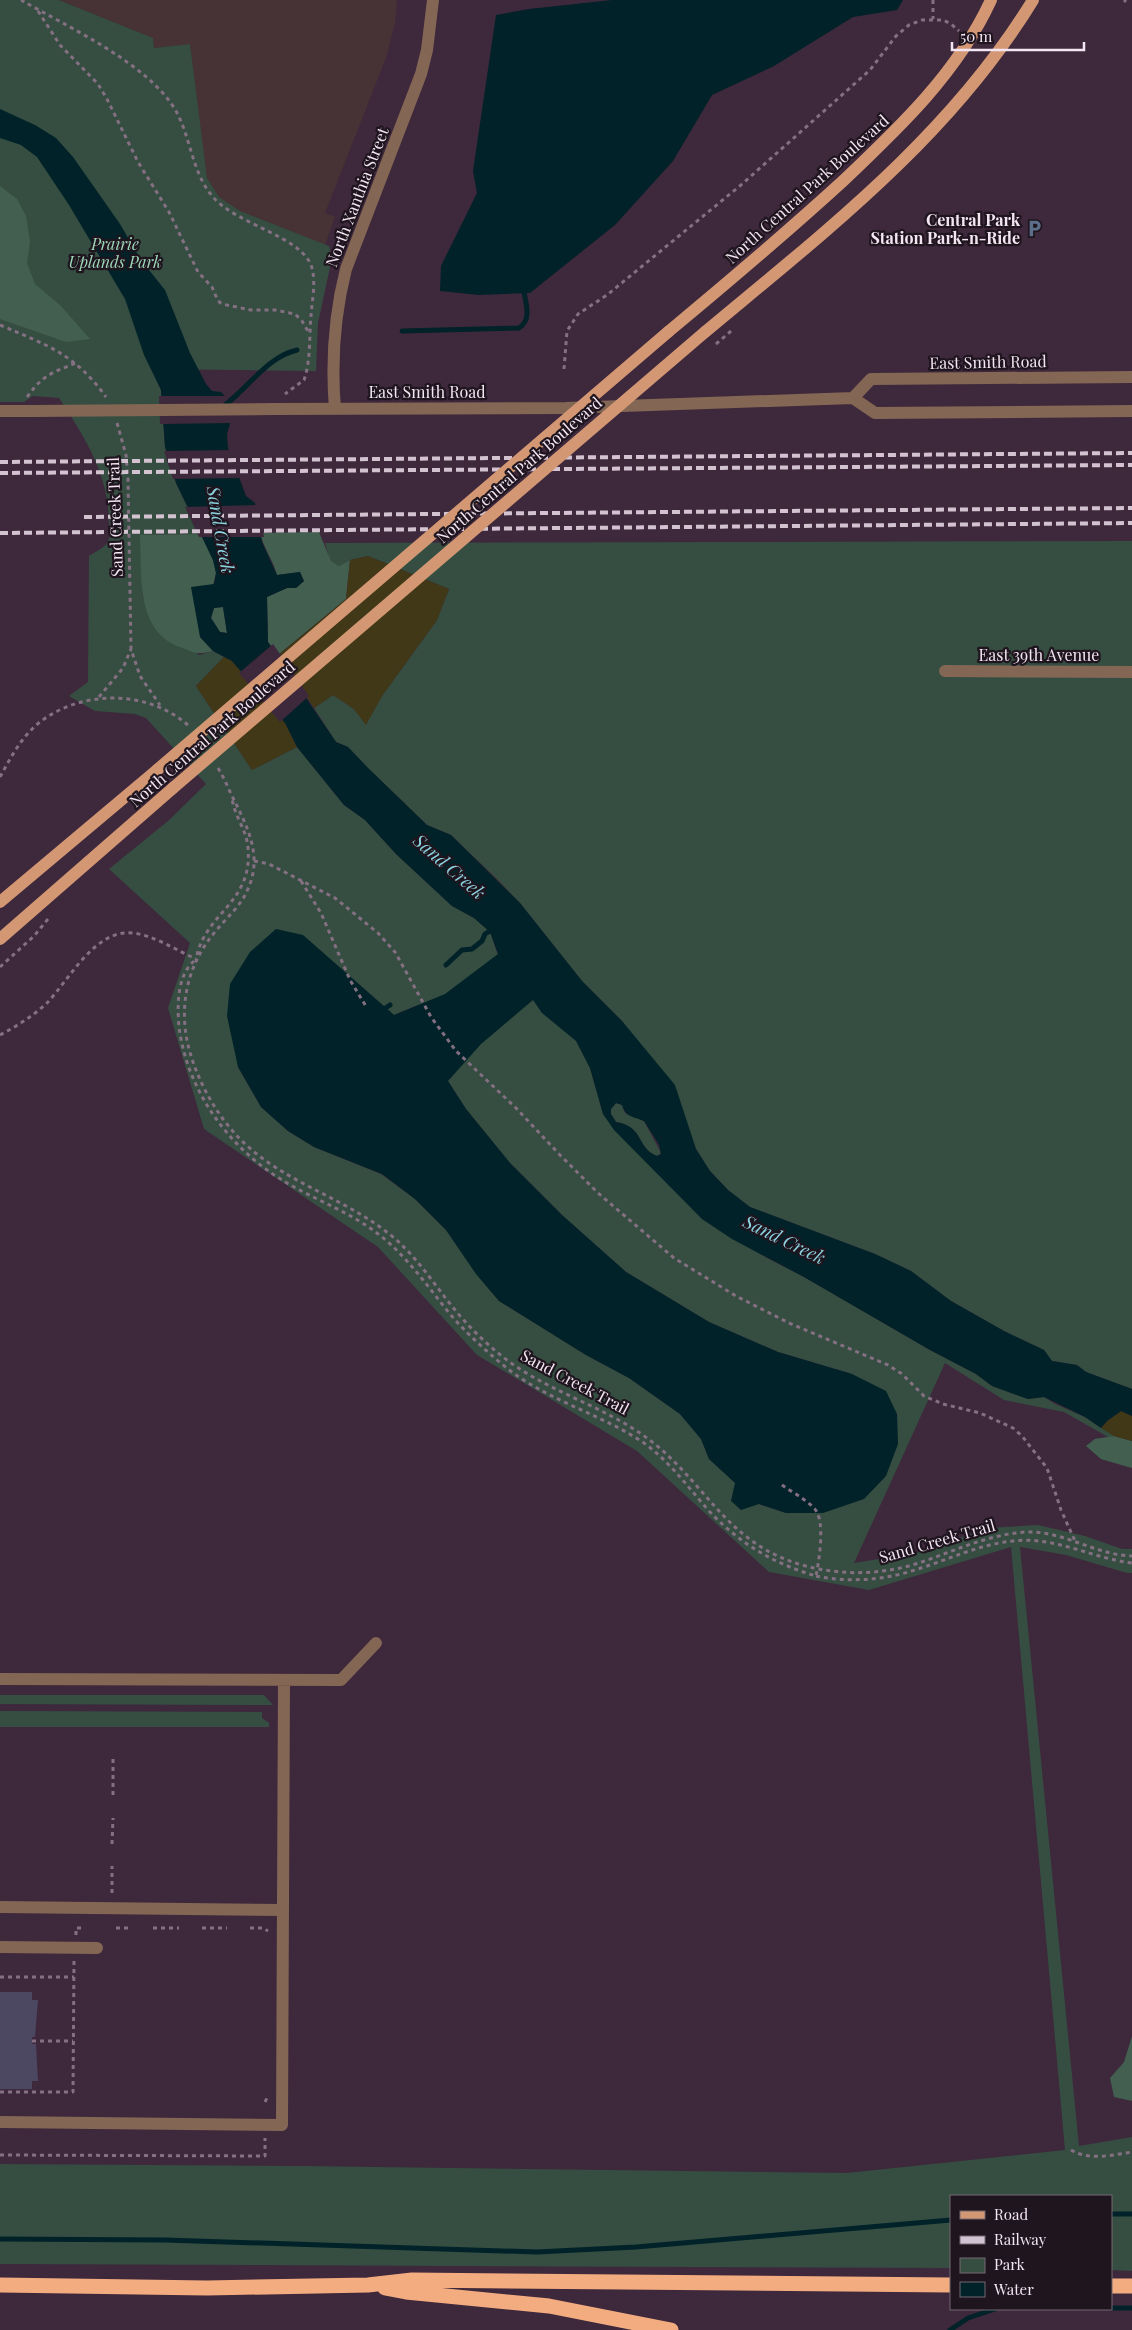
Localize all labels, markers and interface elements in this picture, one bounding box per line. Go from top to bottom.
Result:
scale bar [952,20,1084,52]
text: 50 m [960,26,993,46]
street label: North Central Park Boulevard [721,110,893,268]
street label: North Xanthia Street [320,124,393,270]
place label: Central Park Station Park-n-Ride [871,209,1021,248]
parking icon: Central Park Station Park-n-Ride [1024,219,1044,239]
park label: Prairie Uplands Park [68,233,162,272]
street label: East Smith Road [929,350,1047,373]
street label: East Smith Road [368,381,486,402]
street label: North Central Park Boulevard [431,392,606,547]
street label: Sand Creek Trail [102,456,127,577]
water label: Sand Creek [201,483,240,575]
street label: East 39th Avenue [979,644,1099,665]
street label: North Central Park Boulevard [124,656,299,811]
water label: Sand Creek [408,828,491,904]
water label: Sand Creek [739,1209,829,1269]
street label: Sand Creek Trail [517,1344,633,1419]
street label: Sand Creek Trail [876,1514,998,1567]
legend [950,2195,1112,2310]
text: Road [994,2204,1028,2224]
text: Railway [994,2229,1047,2249]
text: Park [994,2254,1026,2274]
text: Water [993,2279,1034,2299]

